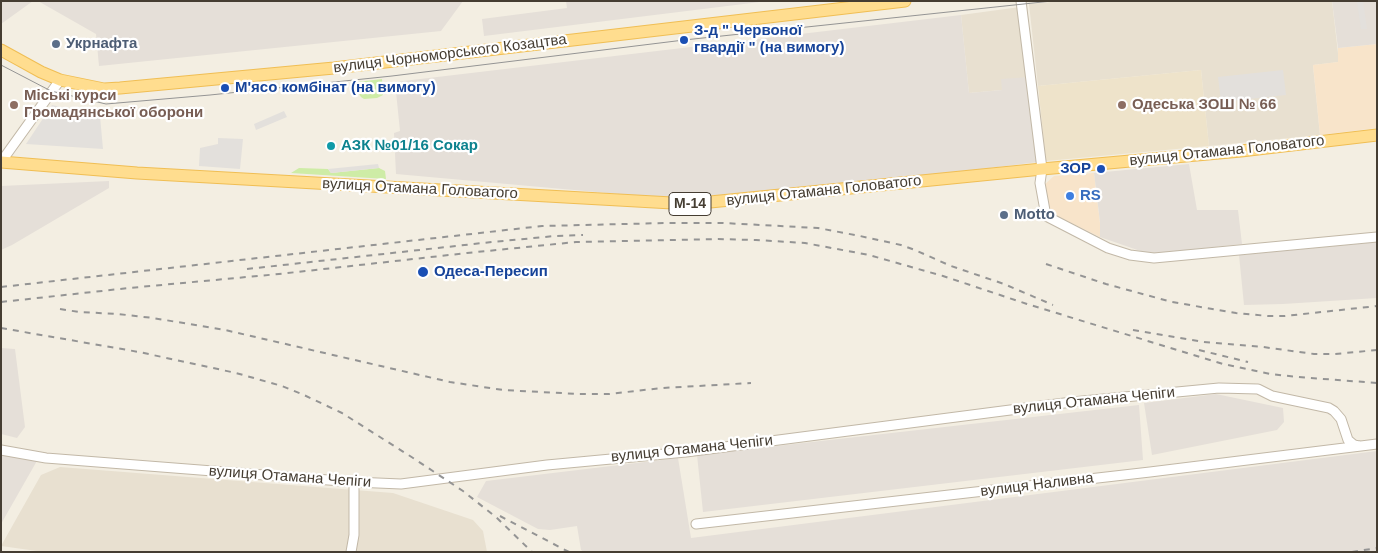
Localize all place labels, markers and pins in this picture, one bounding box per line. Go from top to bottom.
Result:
place label: З-д " Червоної гвардії " (на вимогу) [694,22,844,57]
marker: З-д " Червоної гвардії " (на вимогу) [678,34,690,46]
place label: Укрнафта [66,35,137,53]
marker: Укрнафта [50,38,62,50]
place label: М'ясо комбінат (на вимогу) [235,79,436,97]
marker: М'ясо комбінат (на вимогу) [219,82,231,94]
place label: Міські курси Громадянської оборони [24,87,203,122]
place label: Одеська ЗОШ № 66 [1132,96,1276,114]
marker: Міські курси Громадянської оборони [8,99,20,111]
marker: Одеська ЗОШ № 66 [1116,99,1128,111]
place label: АЗК №01/16 Сокар [341,137,478,155]
marker: АЗК №01/16 Сокар [325,140,337,152]
place label: ЗОР [1060,160,1091,178]
marker: ЗОР [1095,163,1107,175]
place label: RS [1080,187,1101,205]
marker: RS [1064,190,1076,202]
place label: Motto [1014,206,1055,224]
marker: Motto [998,209,1010,221]
place label: Одеса-Пересип [434,263,548,281]
marker: Одеса-Пересип [416,265,430,279]

